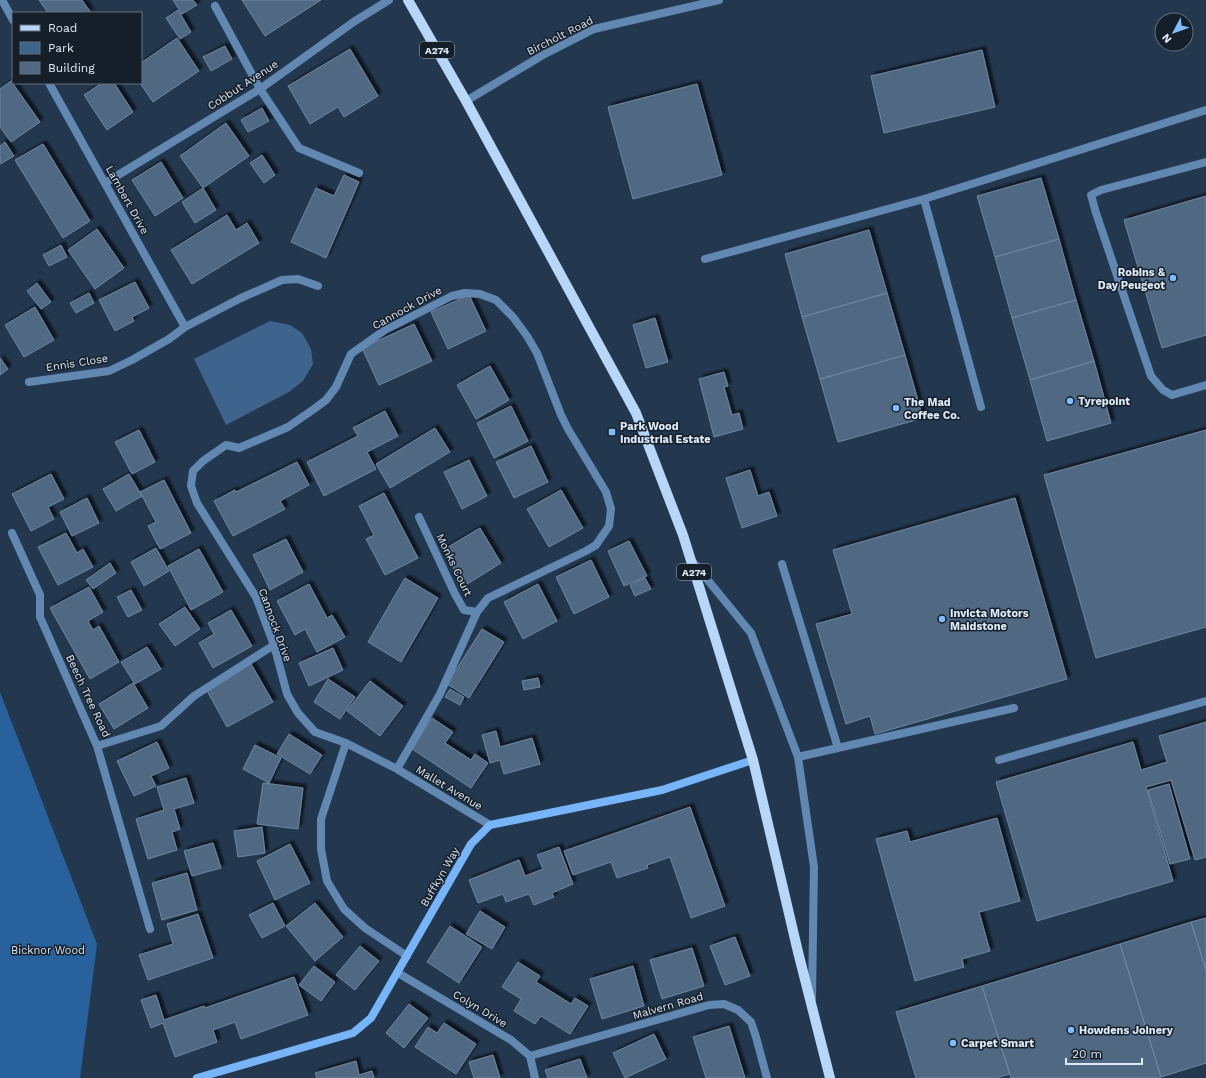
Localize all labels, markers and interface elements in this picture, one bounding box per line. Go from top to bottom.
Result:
legend [12,12,142,84]
north arrow [1154,12,1194,52]
street label: Bircholt Road [525,14,595,58]
text: Road [48,21,77,35]
text: N [1159,31,1174,46]
text: Park [48,41,74,55]
road number: A274 [420,42,454,58]
street label: Cobbut Avenue [205,57,281,113]
text: Building [48,61,95,75]
street label: Lambert Drive [103,163,151,237]
place label: Robins & Day Peugeot [1098,266,1166,292]
marker: Robins & Day Peugeot [1168,273,1178,283]
street label: Cannock Drive [370,284,444,332]
street label: Ennis Close [45,352,109,374]
place label: Tyrepoint [1078,395,1130,408]
place label: The Mad Coffee Co. [904,396,960,422]
marker: Tyrepoint [1065,396,1075,406]
marker: The Mad Coffee Co. [891,403,901,413]
place label: Park Wood Industrial Estate [620,420,711,446]
marker: Park Wood Industrial Estate [607,427,617,437]
street label: Monks Court [433,532,475,599]
road number: A274 [677,564,711,580]
street label: Cannock Drive [256,586,294,664]
place label: Invicta Motors Maidstone [950,607,1029,633]
marker: Invicta Motors Maidstone [937,614,947,624]
street label: Beech Tree Road [63,653,113,739]
street label: Mallet Avenue [413,763,485,813]
street label: Buffkyn Way [418,845,462,909]
park label: Bicknor Wood [11,944,85,957]
street label: Colyn Drive [451,988,509,1030]
street label: Malvern Road [631,990,705,1022]
place label: Howdens Joinery [1079,1024,1174,1037]
marker: Howdens Joinery [1066,1025,1076,1035]
place label: Carpet Smart [961,1037,1034,1050]
marker: Carpet Smart [948,1038,958,1048]
scale bar [1066,1040,1142,1066]
text: 20 m [1072,1047,1102,1061]

